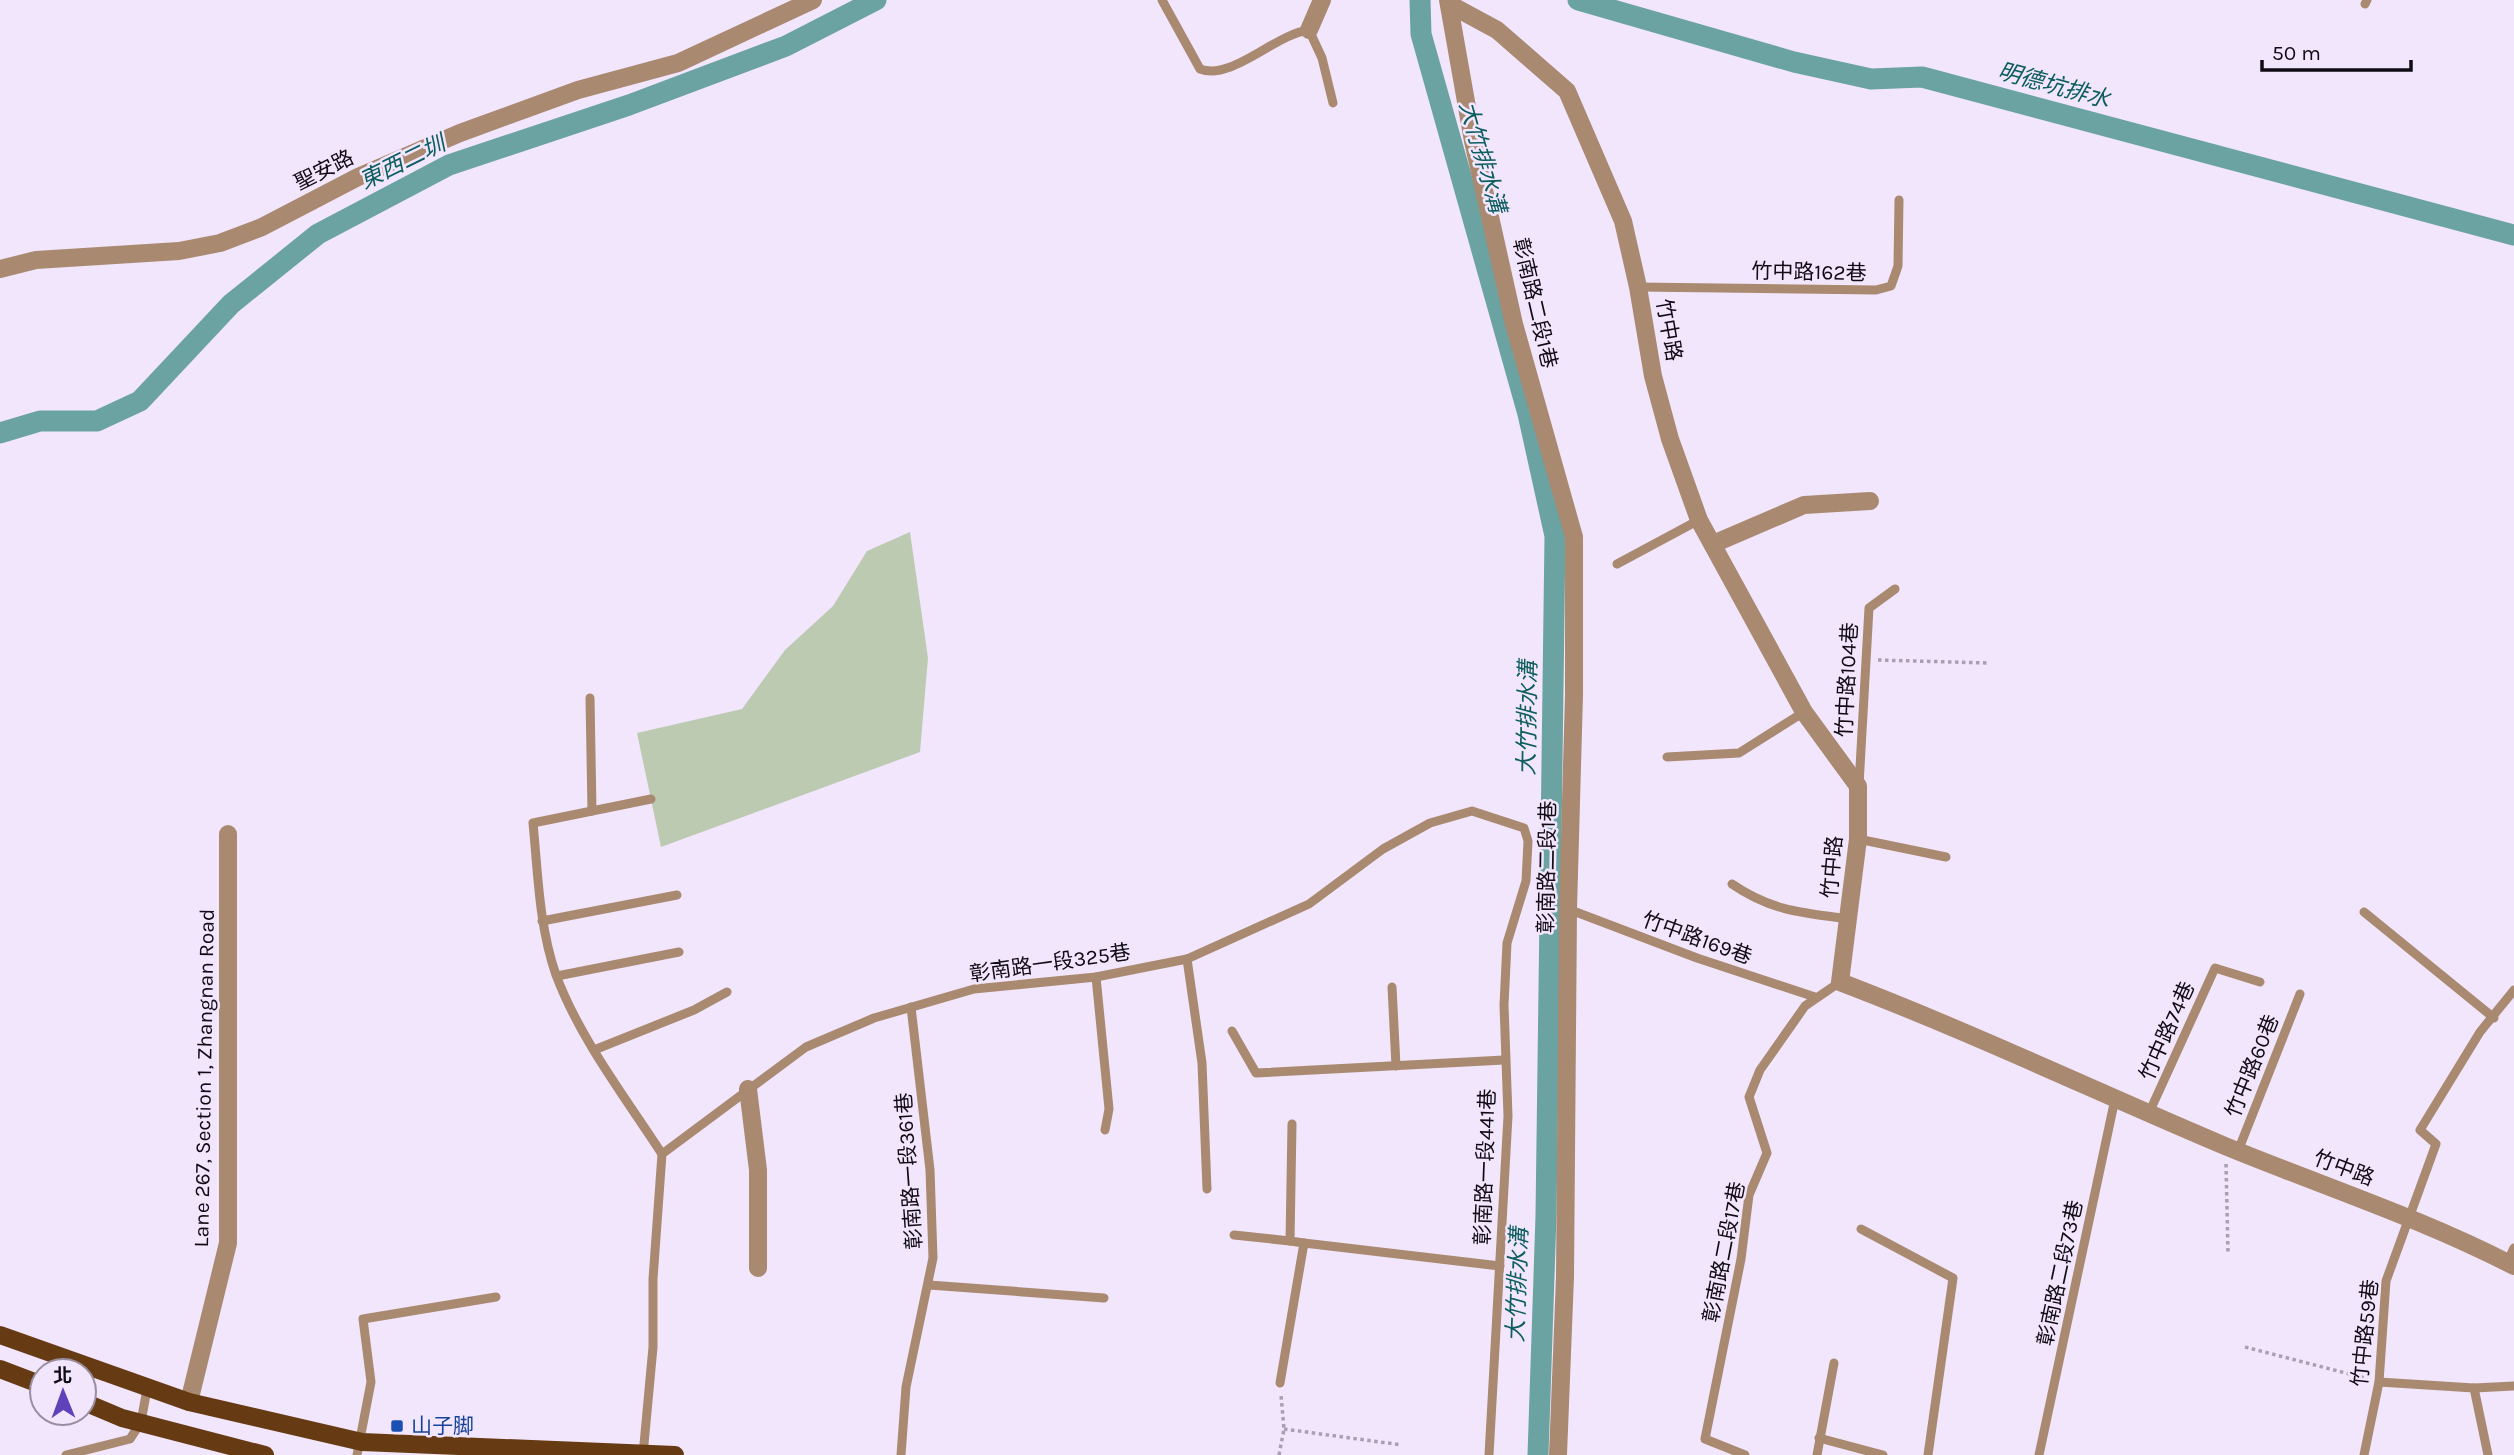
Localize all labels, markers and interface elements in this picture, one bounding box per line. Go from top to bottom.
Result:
scale bar [2262,28,2411,72]
text: 50 m [2272,41,2321,65]
water label: 明德坑排水 [1995,58,2114,114]
water label: 大竹排水溝 [1454,98,1512,219]
water label: 東西二圳 [355,129,452,195]
street label: 聖安路 [290,145,358,195]
street label: 彰南路二段1巷 [1508,236,1562,370]
street label: 竹中路162巷 [1751,259,1867,285]
street label: 竹中路 [1652,297,1686,363]
street label: 竹中路104巷 [1832,622,1862,738]
water label: 大竹排水溝 [1513,657,1542,776]
street label: 彰南路二段1巷 [1534,800,1560,934]
street label: 竹中路 [1817,835,1847,899]
street label: 竹中路169巷 [1639,907,1755,969]
street label: Lane 267, Section 1, Zhangnan Road [189,909,219,1247]
street label: 彰南路一段325巷 [968,940,1132,986]
street label: 竹中路74巷 [2135,978,2199,1084]
street label: 竹中路60巷 [2221,1011,2283,1121]
street label: 彰南路一段441巷 [1470,1088,1500,1246]
street label: 彰南路一段361巷 [892,1092,926,1250]
street label: 竹中路 [2310,1146,2378,1190]
street label: 彰南路二段17巷 [1699,1180,1749,1324]
street label: 彰南路二段73巷 [2033,1198,2087,1348]
water label: 大竹排水溝 [1502,1224,1533,1343]
street label: 竹中路59巷 [2347,1278,2383,1388]
north arrow [28,1357,98,1427]
text: 北 [53,1365,72,1387]
place label: 山子脚 [411,1414,474,1438]
marker: 山子脚 [389,1418,405,1434]

